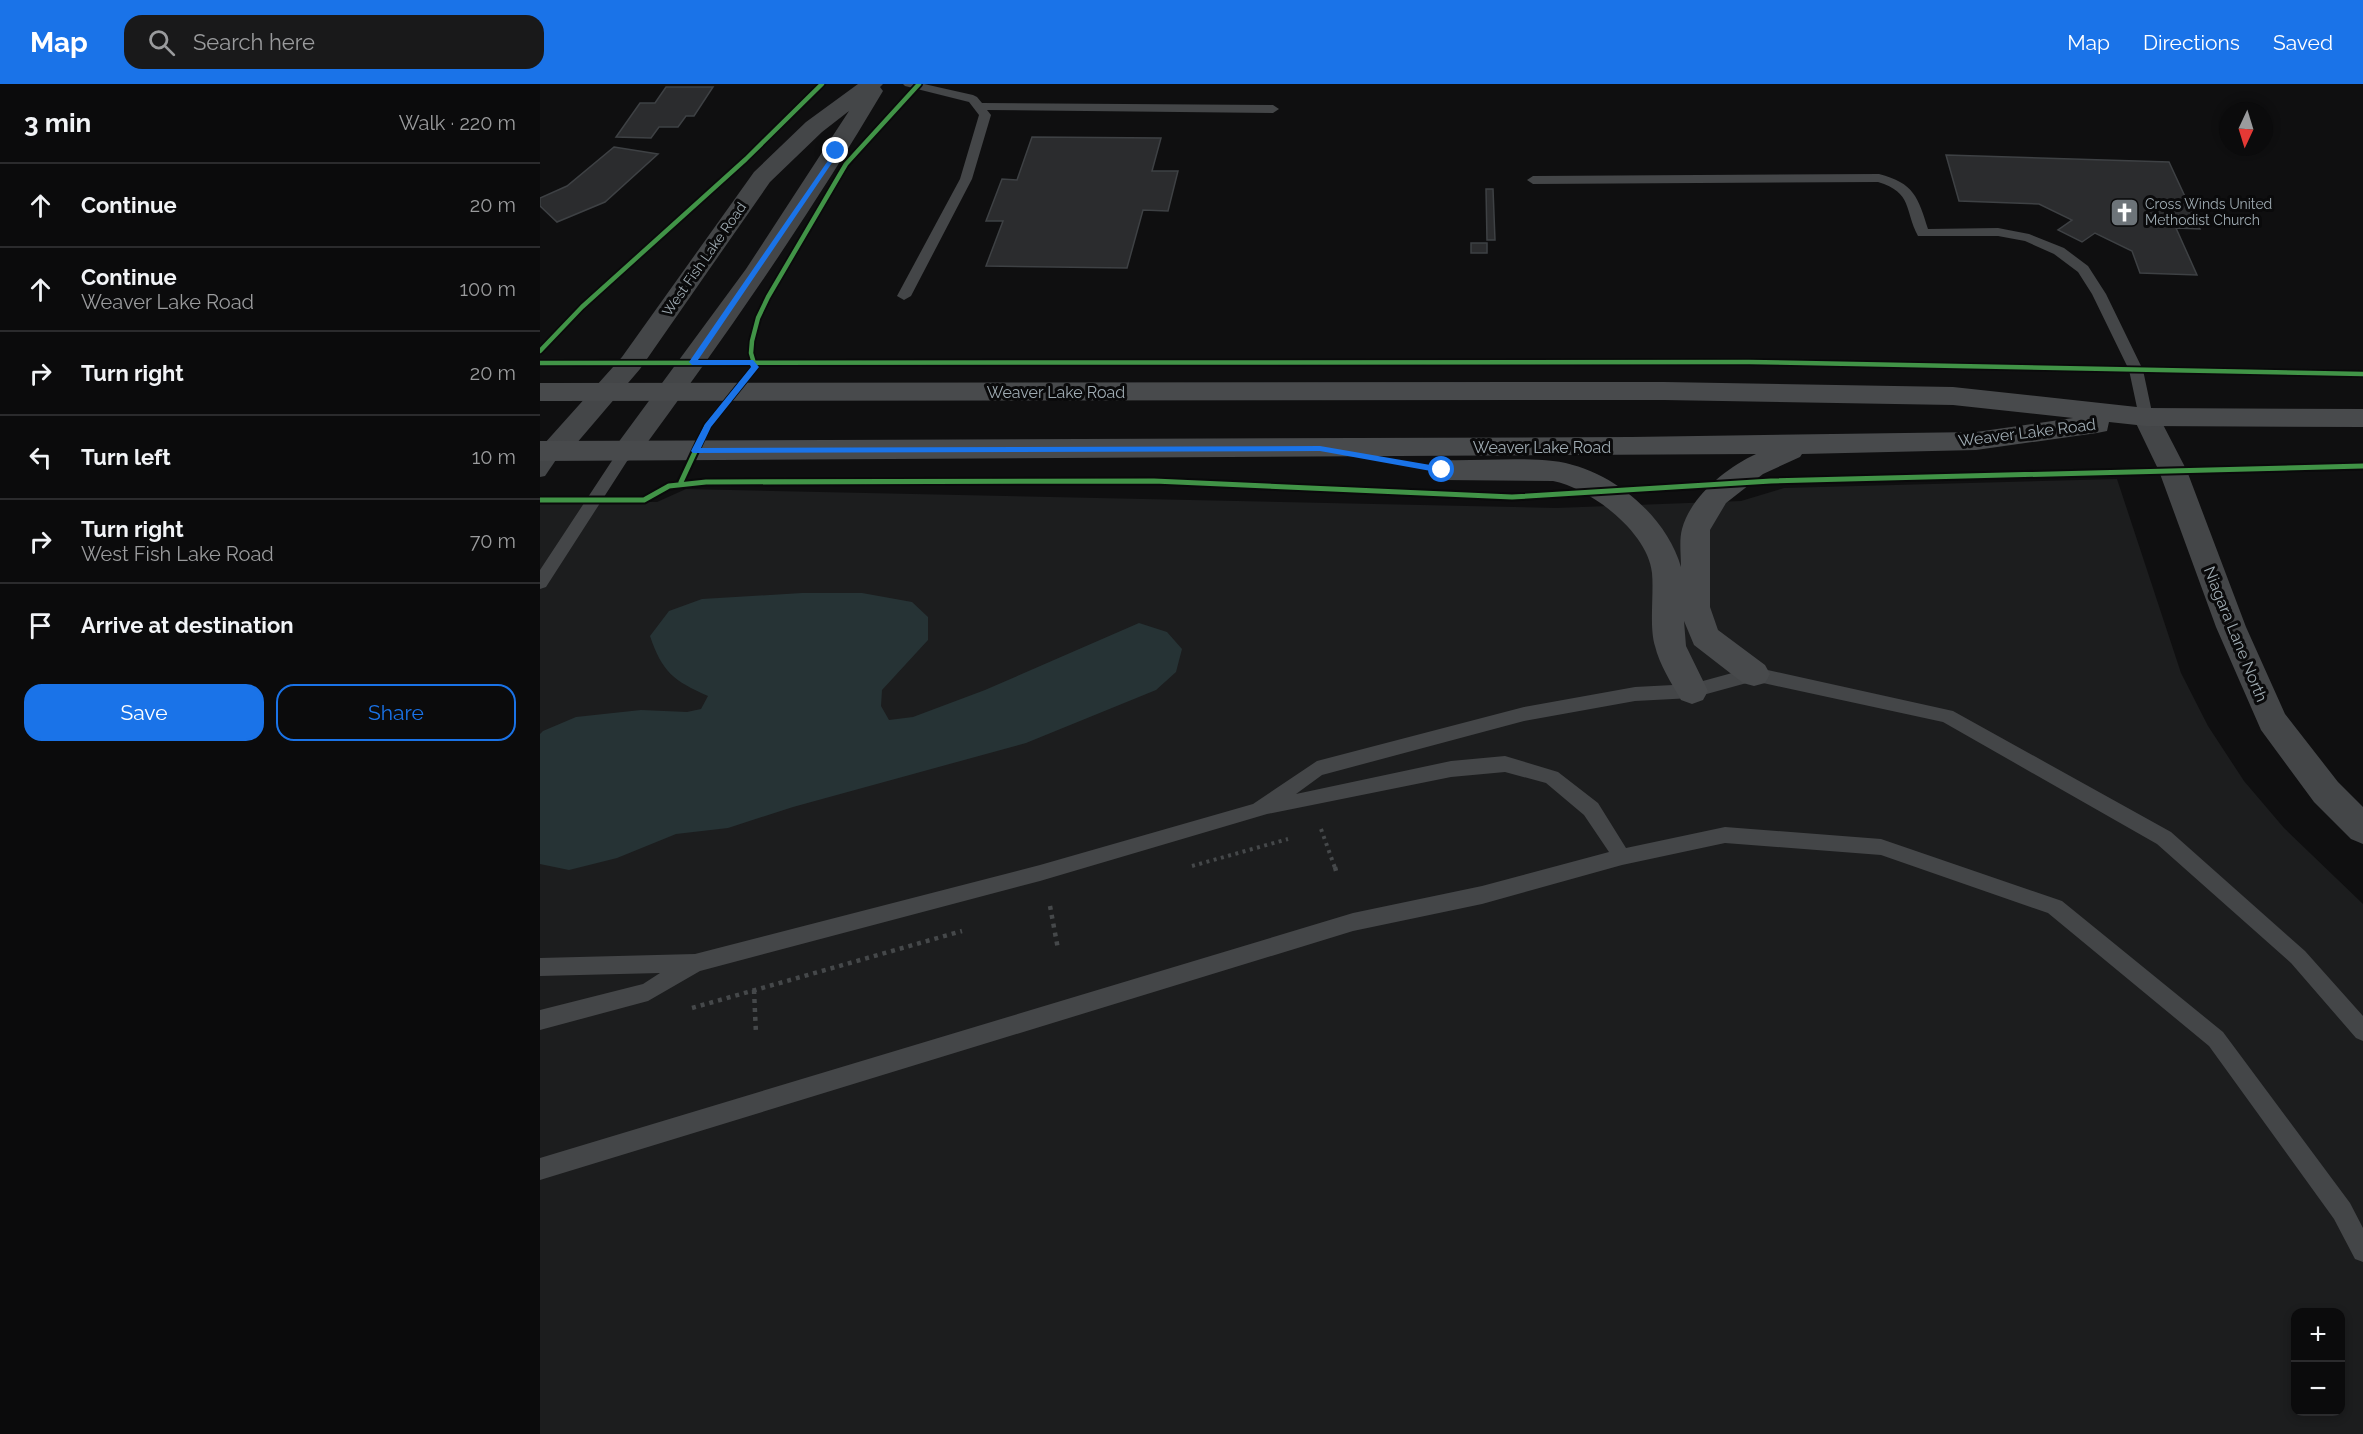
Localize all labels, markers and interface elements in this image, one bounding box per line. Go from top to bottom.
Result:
search box [124,15,544,69]
text: Map [30,26,88,59]
icon: search [145,26,178,59]
text: Search here [193,29,315,55]
text: Map [2067,30,2110,55]
text: Directions [2143,30,2240,55]
text: Saved [2273,30,2333,55]
north arrow [2219,102,2273,156]
text: 3 min [24,108,91,138]
text: Walk · 220 m [399,111,516,135]
route end [822,137,848,163]
icon: ahead [24,189,57,222]
text: Continue [81,192,177,218]
text: 20 m [470,193,516,217]
church icon: Cross Winds United Methodist Church [2108,196,2140,228]
place label: Cross Winds United Methodist Church [2145,196,2272,228]
street label: West Fish Lake Road [659,199,749,319]
text: Continue [81,264,177,290]
icon: ahead [24,273,57,306]
text: 100 m [459,277,516,301]
text: Weaver Lake Road [81,290,254,314]
icon: right [24,357,57,390]
text: Turn right [81,360,184,386]
text: 20 m [470,361,516,385]
street label: Weaver Lake Road [987,383,1125,402]
street label: Weaver Lake Road [1957,415,2097,450]
street label: Weaver Lake Road [1473,438,1611,457]
icon: left [24,441,57,474]
text: Turn left [81,444,171,470]
text: 10 m [472,445,516,469]
route start [1428,456,1454,482]
text: Turn right [81,516,184,542]
icon: right [24,525,57,558]
text: 70 m [470,529,516,553]
text: West Fish Lake Road [81,542,274,566]
street label: Niagara Lane North [2200,564,2271,705]
icon: arrive [24,609,57,642]
text: Arrive at destination [81,612,294,638]
button: Save [24,684,264,741]
button: Share [276,684,516,741]
map controls [2291,1308,2345,1416]
button: + [2291,1308,2345,1362]
button: − [2291,1362,2345,1416]

